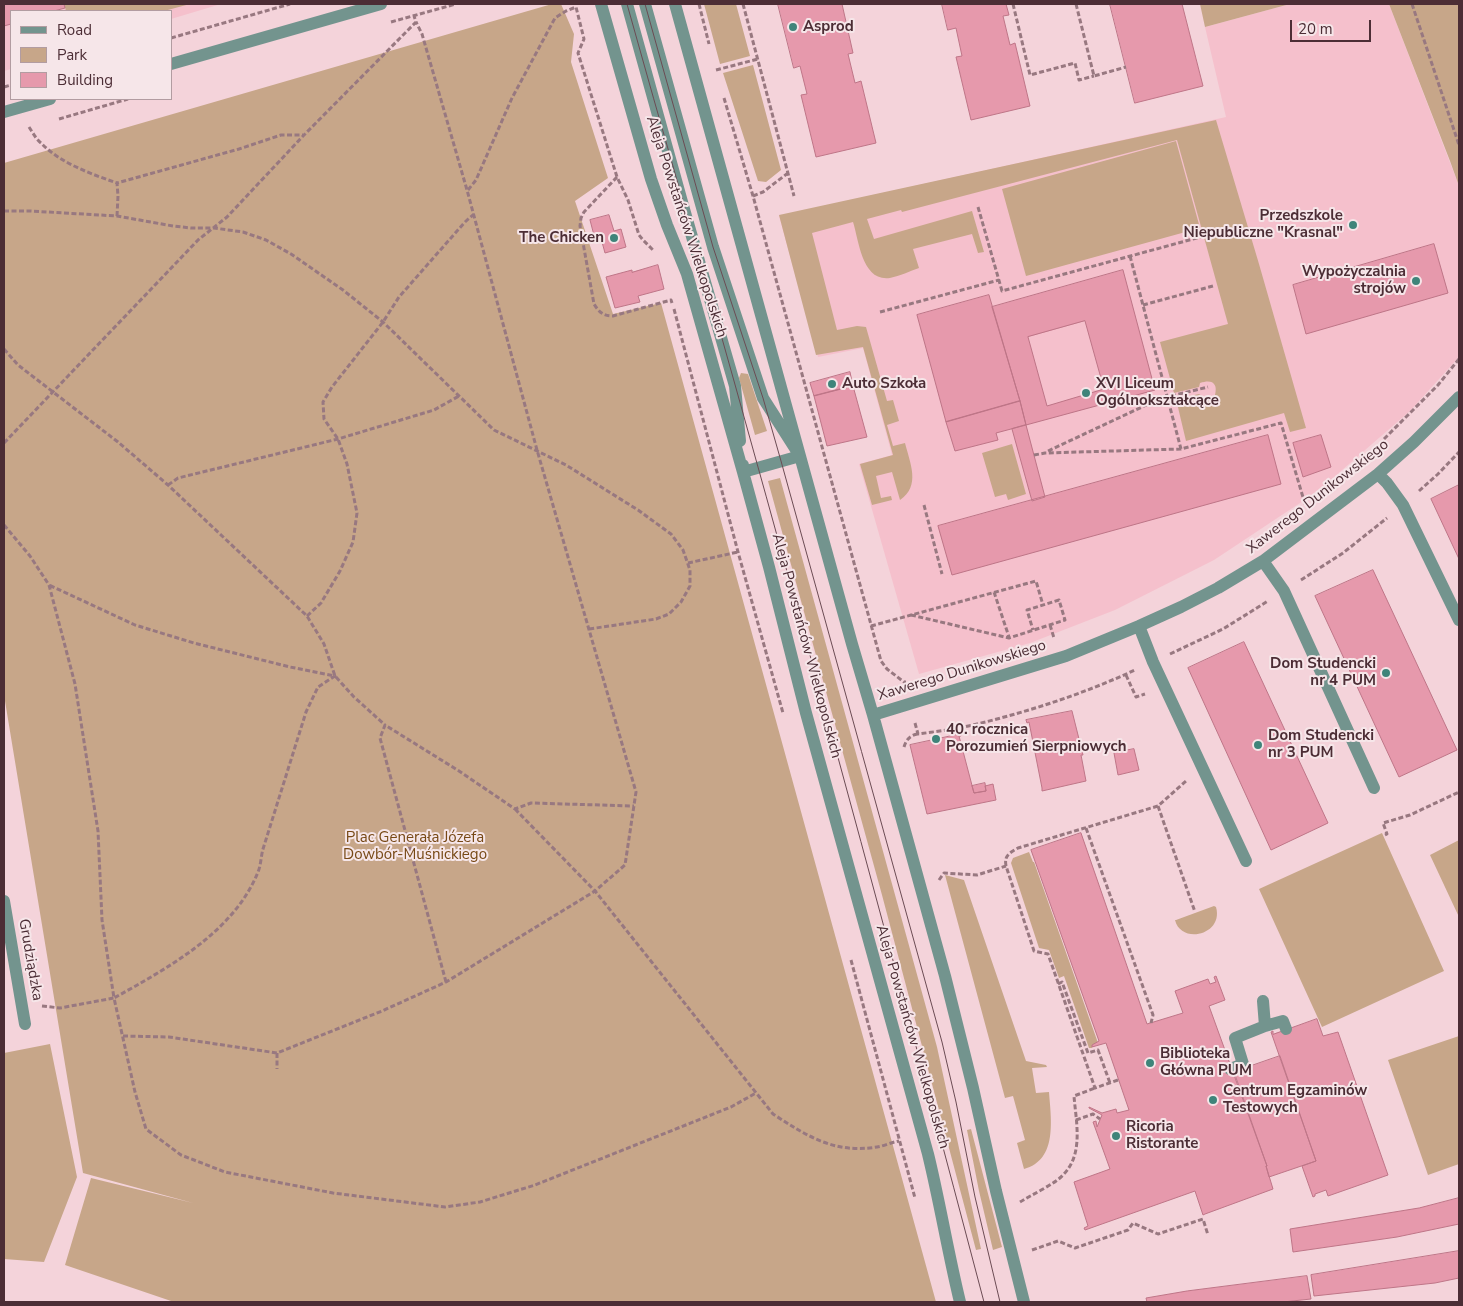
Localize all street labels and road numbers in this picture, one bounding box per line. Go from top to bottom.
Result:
street label: Aleja Powstańców Wielkopolskich [642,114,730,340]
street label: Xawerego Dunikowskiego [1243,436,1393,558]
street label: Aleja Powstańców Wielkopolskich [767,532,845,760]
street label: Xawerego Dunikowskiego [876,637,1048,705]
street label: Grudziądzka [14,918,46,1002]
street label: Aleja Powstańców Wielkopolskich [871,923,953,1151]

